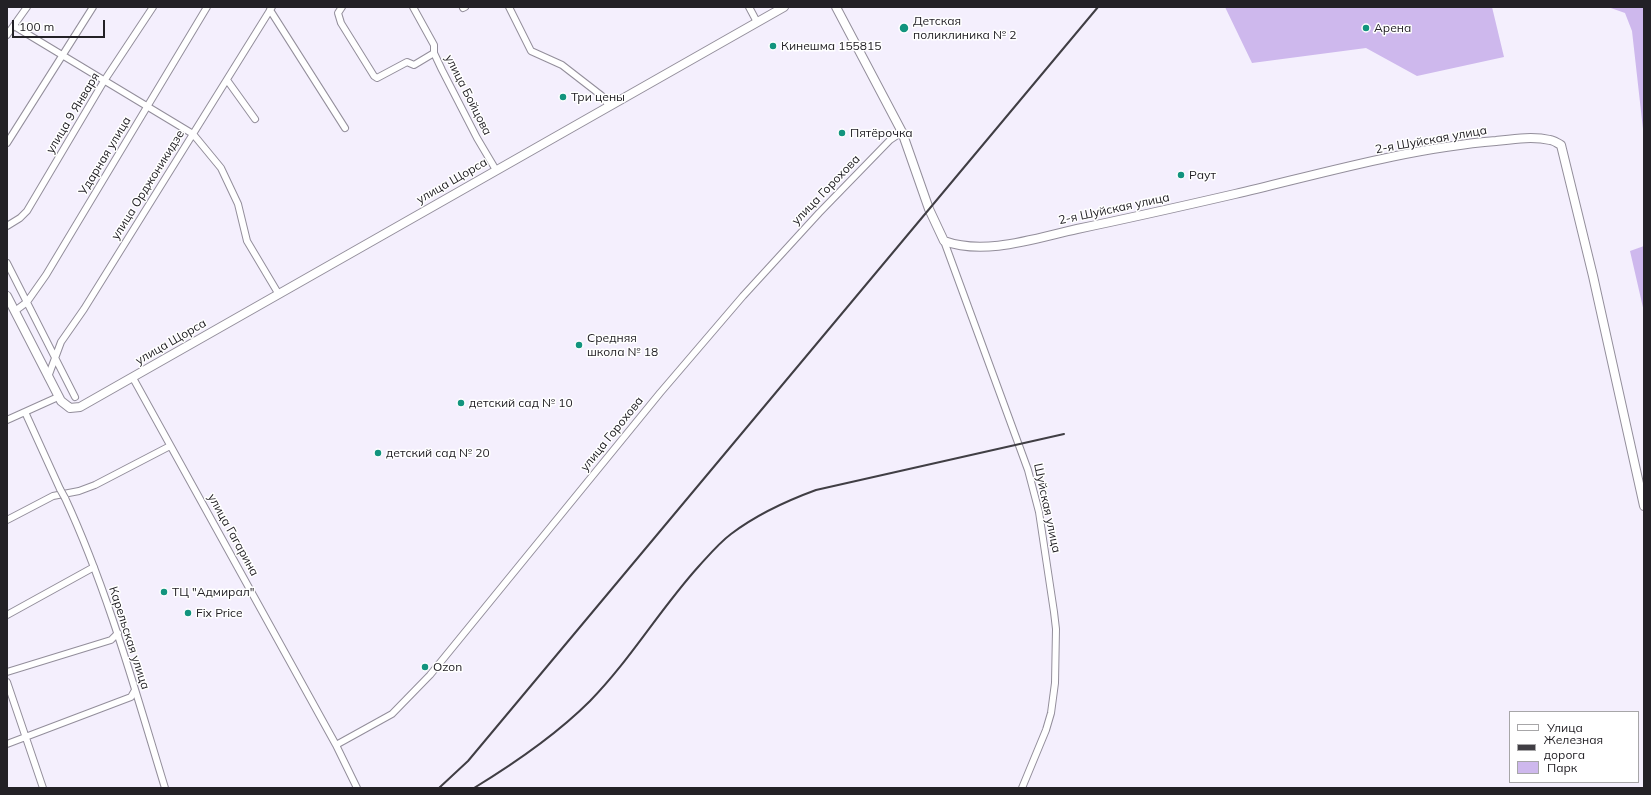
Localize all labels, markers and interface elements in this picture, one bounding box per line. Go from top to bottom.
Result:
scale bar [14,12,107,38]
place label: Детская поликлиника № 2 [913,14,1016,42]
text: 100 m [19,19,54,34]
place label: Арена [1374,21,1411,35]
marker: Детская поликлиника № 2 [898,22,910,34]
marker: Арена [1361,23,1371,33]
place label: Кинешма 155815 [781,39,881,53]
marker: Кинешма 155815 [768,41,778,51]
street label: улица Бойцова [441,52,495,138]
street label: улица 9 Января [43,70,103,156]
place label: Три цены [571,90,625,104]
marker: Три цены [558,92,568,102]
street label: Ударная улица [76,114,134,198]
street label: 2-я Шуйская улица [1374,123,1488,157]
place label: Пятёрочка [850,126,913,140]
street label: улица Орджоникидзе [108,128,188,242]
marker: Пятёрочка [837,128,847,138]
street label: улица Горохова [789,152,863,228]
street label: улица Щорса [414,155,490,207]
place label: Раут [1189,168,1216,182]
marker: Раут [1176,170,1186,180]
street label: 2-я Шуйская улица [1057,190,1171,228]
street label: улица Щорса [133,316,209,368]
place label: Средняя школа № 18 [587,331,658,359]
marker: Средняя школа № 18 [574,340,584,350]
street label: улица Горохова [577,394,647,474]
place label: детский сад № 10 [469,396,573,410]
marker: детский сад № 10 [456,398,466,408]
place label: детский сад № 20 [386,446,490,460]
marker: детский сад № 20 [373,448,383,458]
street label: Шуйская улица [1030,462,1064,554]
street label: улица Гагарина [204,491,262,579]
street label: Карельская улица [106,585,152,691]
place label: ТЦ "Адмирал" [172,585,254,599]
marker: ТЦ "Адмирал" [159,587,169,597]
place label: Fix Price [196,606,242,620]
marker: Fix Price [183,608,193,618]
place label: Ozon [433,660,462,674]
marker: Ozon [420,662,430,672]
legend [1509,711,1639,783]
text: Улица [1547,720,1583,735]
text: Железная дорога [1544,732,1603,762]
text: Парк [1547,760,1577,775]

